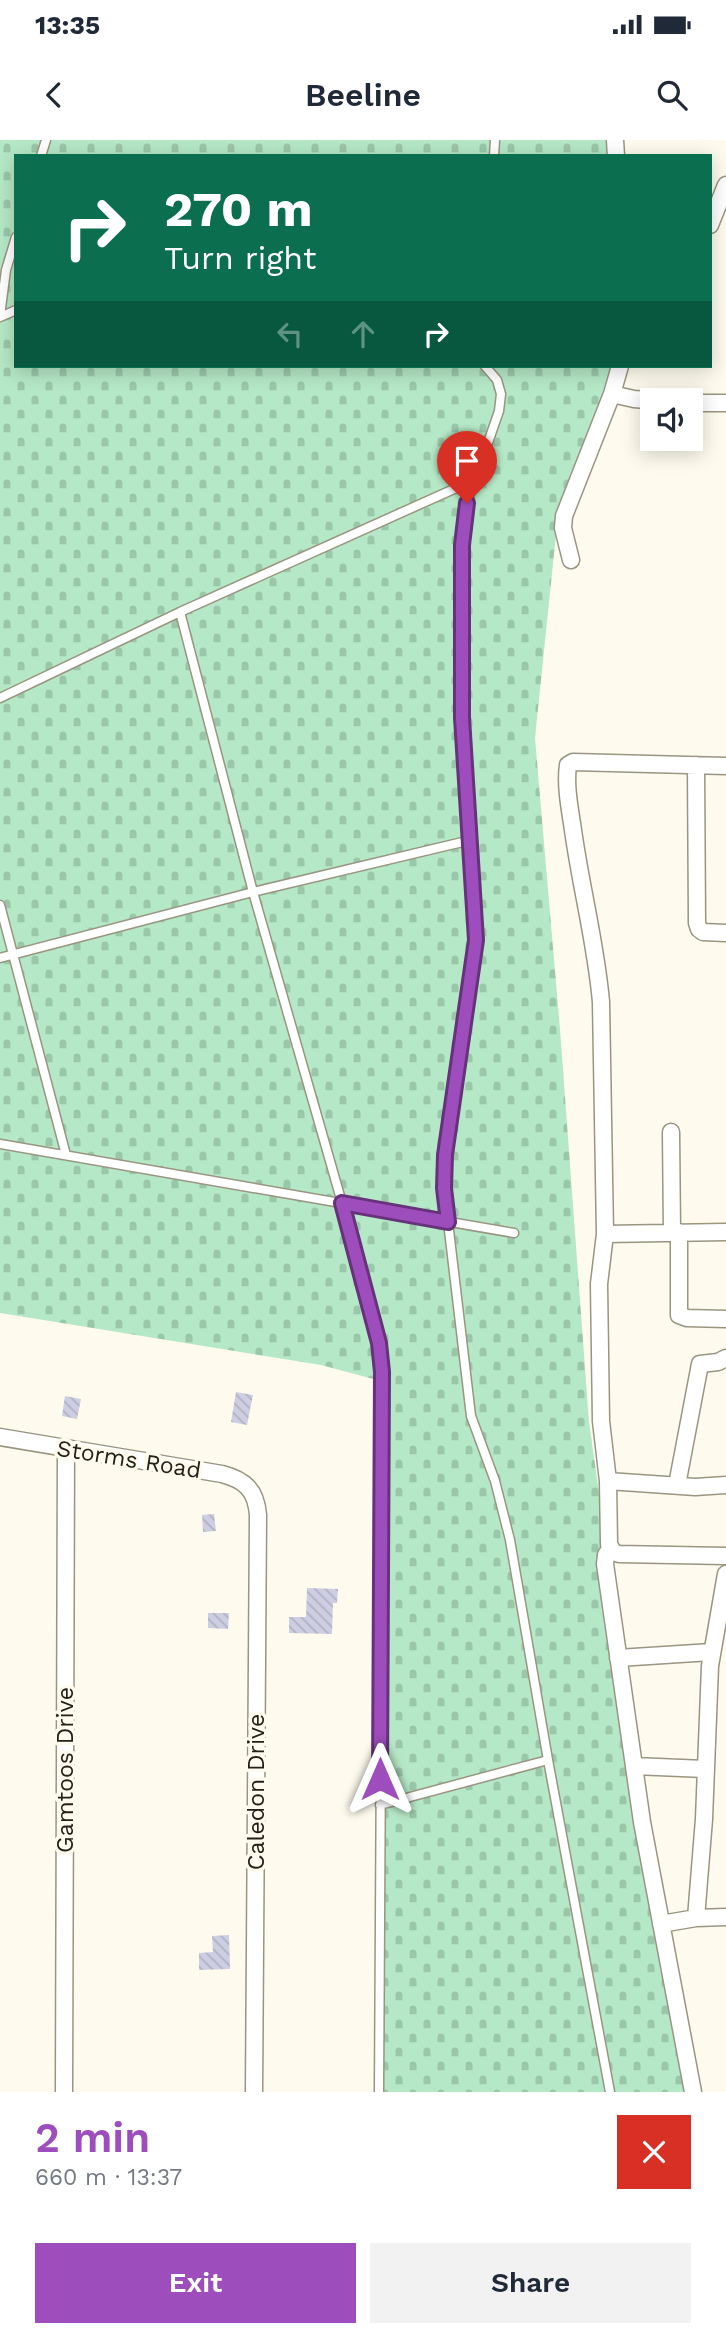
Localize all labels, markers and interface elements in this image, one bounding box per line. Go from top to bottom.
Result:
text: 13:35 [35,10,100,40]
icon: back [35,76,73,114]
text: Beeline [305,76,421,114]
icon: search [653,76,691,114]
text: 270 m [164,180,313,238]
icon: right [49,182,140,273]
text: Turn right [164,239,316,277]
icon: left [271,315,309,353]
icon: ahead [344,315,382,353]
icon: right [417,315,455,353]
map controls [640,388,703,451]
button: sound [640,388,703,451]
pin [437,431,497,503]
icon: arrive [448,442,486,480]
street label: Storms Road [55,1435,203,1484]
street label: Gamtoos Drive [52,1687,79,1853]
street label: Caledon Drive [243,1714,270,1870]
position arrow [343,1742,417,1816]
text: 2 min [35,2113,150,2162]
button: close [617,2115,691,2189]
text: 660 m · 13:37 [35,2164,182,2191]
button: Exit [35,2243,356,2323]
button: Share [370,2243,691,2323]

